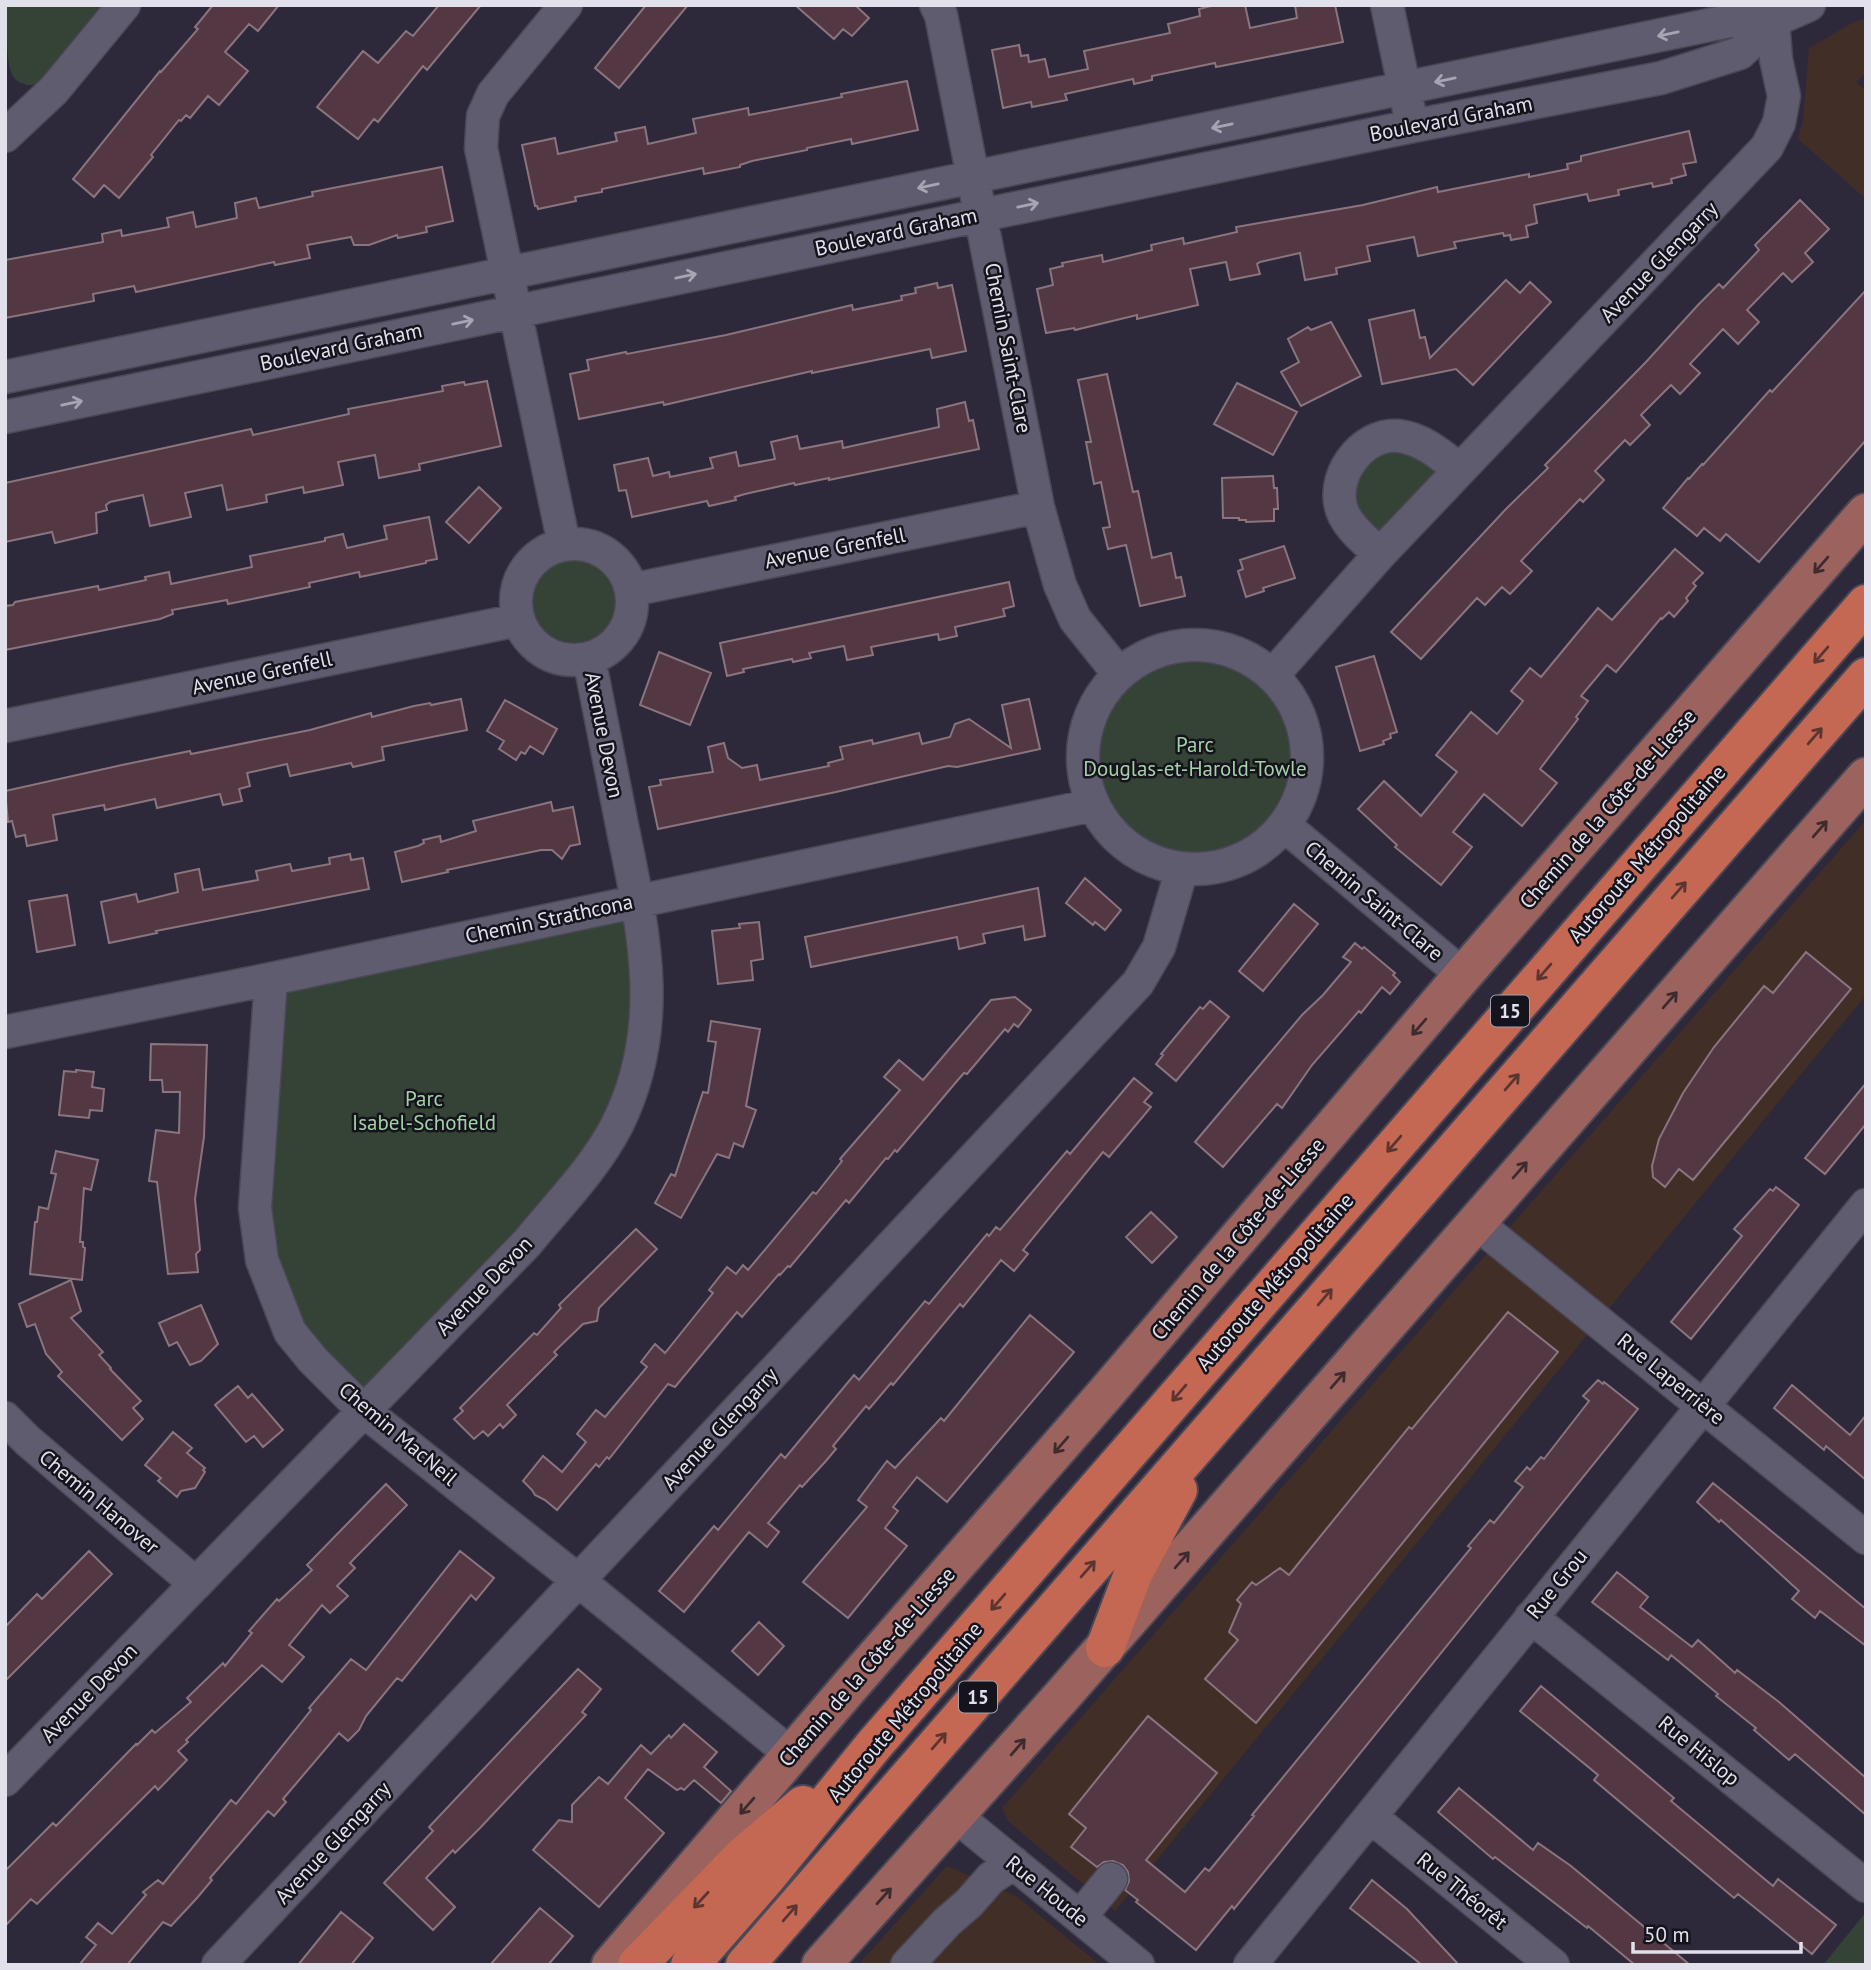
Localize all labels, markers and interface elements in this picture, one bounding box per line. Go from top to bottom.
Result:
one-way arrow [1657,27,1680,41]
one-way arrow [1434,74,1457,88]
street label: Boulevard Graham [1367,90,1535,148]
one-way arrow [1211,120,1234,134]
one-way arrow [917,181,939,194]
street label: Avenue Glengarry [1594,195,1723,328]
one-way arrow [1016,197,1039,211]
street label: Boulevard Graham [812,201,979,262]
street label: Chemin Saint-Clare [979,260,1038,435]
one-way arrow [674,269,697,283]
one-way arrow [451,315,474,329]
street label: Boulevard Graham [257,316,424,377]
one-way arrow [60,395,83,409]
street label: Avenue Grenfell [762,521,908,574]
one-way arrow [1813,555,1829,573]
street label: Avenue Grenfell [189,644,335,701]
one-way arrow [1813,646,1829,664]
street label: Avenue Devon [579,670,630,800]
street label: Chemin de la Côte-de-Liesse [1513,703,1702,914]
one-way arrow [1807,727,1823,745]
park label: Parc Douglas-et-Harold-Towle [1083,731,1307,782]
street label: Autoroute Métropolitaine [1562,759,1731,948]
one-way arrow [1812,820,1828,838]
street label: Chemin Saint-Clare [1299,835,1449,967]
one-way arrow [1671,881,1687,899]
street label: Chemin Strathcona [463,888,635,949]
one-way arrow [1536,963,1552,981]
one-way arrow [1662,991,1678,1009]
road number: 15 [1491,995,1529,1026]
one-way arrow [1411,1018,1427,1036]
one-way arrow [1504,1073,1520,1091]
park label: Parc Isabel-Schofield [352,1085,496,1136]
street label: Chemin de la Côte-de-Liesse [1145,1132,1330,1346]
one-way arrow [1386,1135,1402,1153]
one-way arrow [1512,1162,1528,1180]
street label: Autoroute Métropolitaine [1190,1187,1359,1376]
street label: Avenue Devon [430,1230,538,1341]
one-way arrow [1317,1289,1333,1307]
street label: Rue Laperrière [1612,1327,1731,1430]
street label: Avenue Glengarry [656,1361,784,1496]
one-way arrow [1330,1371,1346,1389]
street label: Chemin MacNeil [333,1376,463,1491]
one-way arrow [1171,1384,1187,1402]
one-way arrow [1053,1436,1069,1454]
street label: Chemin Hanover [34,1444,165,1560]
street label: Rue Grou [1520,1543,1593,1624]
one-way arrow [1174,1551,1190,1569]
street label: Chemin de la Côte-de-Liesse [772,1561,961,1772]
one-way arrow [1080,1561,1096,1579]
one-way arrow [990,1593,1006,1611]
street label: Autoroute Métropolitaine [821,1616,988,1807]
street label: Avenue Devon [35,1637,143,1748]
road number: 15 [959,1681,997,1712]
street label: Rue Hislop [1653,1710,1746,1792]
one-way arrow [931,1733,947,1751]
one-way arrow [1010,1738,1026,1756]
street label: Avenue Glengarry [269,1775,397,1910]
one-way arrow [739,1797,755,1815]
street label: Rue Théorêt [1411,1846,1513,1935]
street label: Rue Houde [1001,1849,1094,1932]
one-way arrow [876,1887,892,1905]
one-way arrow [692,1891,709,1908]
one-way arrow [782,1905,798,1923]
scale bar [1633,1910,1801,1954]
text: 50 m [1644,1921,1690,1948]

